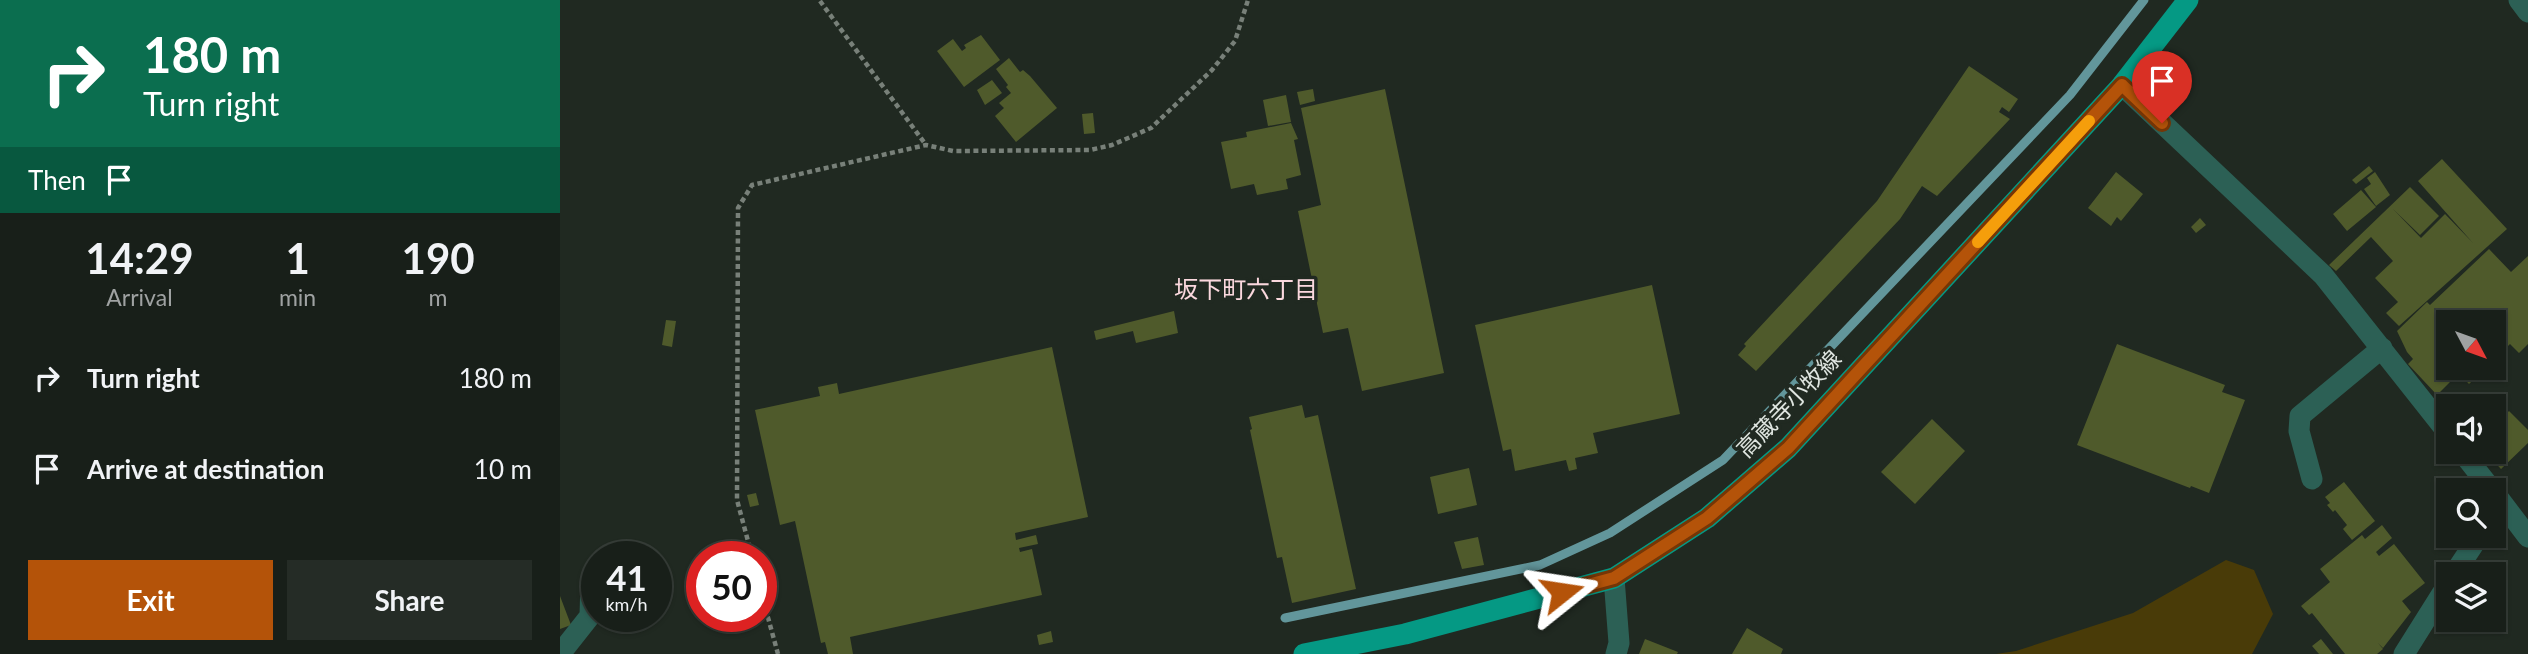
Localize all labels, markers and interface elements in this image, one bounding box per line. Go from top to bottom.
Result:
text: 180 m [143,25,281,83]
icon: right [28,28,119,119]
pin [2132,51,2192,123]
icon: arrive [2143,62,2181,100]
text: Turn right [143,84,279,123]
icon: arrive [100,161,138,199]
text: Then [28,164,86,196]
text: 14:29 [85,233,194,283]
text: 1 [285,233,310,283]
text: 190 [402,233,475,283]
district label: 坂下町六丁目 [1174,274,1318,303]
text: Arrival [106,283,173,311]
text: min [279,283,316,311]
text: m [429,283,448,311]
north arrow [2436,310,2506,380]
map controls [2436,310,2506,632]
street label: 高蔵寺小牧線 [1730,344,1846,463]
icon: right [28,359,66,397]
text: Turn right [87,362,200,394]
text: 180 m [459,362,532,394]
button: sound [2436,394,2506,464]
icon: arrive [28,450,66,488]
text: Arrive at destination [87,453,324,485]
text: 10 m [474,453,532,485]
button: search [2436,478,2506,548]
speed limit sign: 50 [686,541,777,632]
position arrow [1525,555,1599,629]
text: 41 [606,556,647,598]
button: Exit [28,560,273,640]
button: Share [287,560,532,640]
button: layers [2436,562,2506,632]
text: km/h [605,593,648,615]

